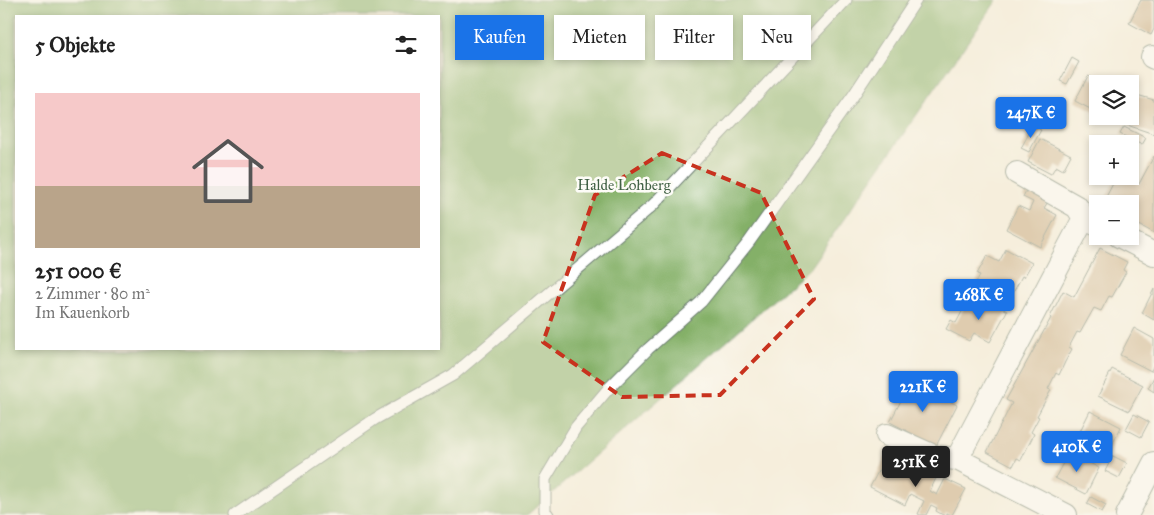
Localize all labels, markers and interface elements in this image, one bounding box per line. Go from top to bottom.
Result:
chip: Kaufen [455,15,544,60]
chip: Mieten [554,15,645,60]
chip: Filter [655,15,733,60]
chip: Neu [743,15,811,60]
icon: filters [392,31,420,59]
text: 5 Objekte [35,32,115,58]
map controls [1089,75,1139,245]
button: layers [1089,75,1139,125]
pin: 247K € [990,96,1072,139]
text: 247K € [1006,103,1056,122]
icon: home [183,126,273,216]
button: + [1089,135,1139,185]
park label: Halde Lohberg [577,176,672,194]
button: − [1089,195,1139,245]
text: 251 000 € [35,258,122,284]
pin: 268K € [938,278,1020,321]
text: 2 Zimmer · 80 m² [35,284,150,303]
text: 268K € [954,285,1004,304]
text: Im Kauenkorb [35,303,130,322]
pin: 221K € [882,370,964,413]
text: 221K € [900,377,946,396]
pin: 410K € [1036,430,1118,473]
text: 410K € [1053,437,1101,456]
pin: 251K € [875,446,957,488]
text: 251K € [893,452,939,471]

